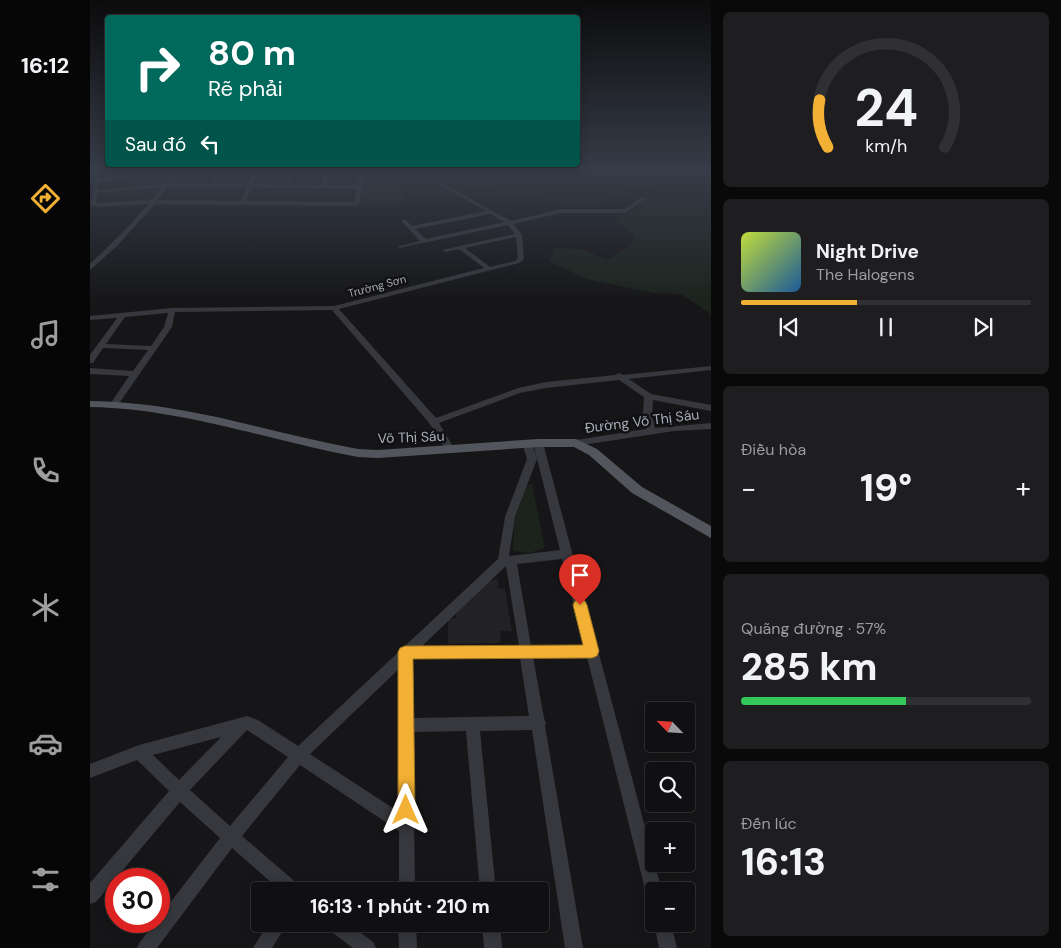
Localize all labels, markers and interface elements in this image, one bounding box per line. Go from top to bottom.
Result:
text: 80 m [208,30,296,76]
icon: right [125,35,190,100]
text: 16:12 [21,51,69,80]
text: Rẽ phải [208,74,283,103]
text: 24 [854,74,918,142]
icon: left [196,130,224,158]
text: Sau đó [125,132,186,157]
text: km/h [865,134,907,158]
icon: directions [28,181,63,216]
text: Night Drive [816,239,919,264]
text: The Halogens [816,264,915,285]
street label: Trường Sơn [346,272,408,300]
icon: previous [775,313,803,341]
icon: pause [872,313,900,341]
icon: next [969,313,997,341]
icon: music [28,317,63,352]
street label: Đường Võ Thị Sáu [584,405,700,437]
street label: Võ Thị Sáu [377,427,445,447]
text: Điều hòa [741,439,806,460]
icon: phone [28,453,63,488]
text: 19° [860,463,912,513]
text: − [741,470,756,507]
text: + [1016,470,1031,507]
pin [559,554,601,605]
icon: arrive [566,561,594,589]
icon: climate [28,590,63,625]
text: Quãng đường · 57% [741,618,886,639]
text: 285 km [741,642,878,692]
north arrow [645,702,695,752]
map controls [645,702,695,932]
icon: car [28,726,63,761]
button: search [645,762,695,812]
position arrow [379,783,431,835]
text: Đến lúc [741,813,797,834]
button: + [645,822,695,872]
text: 16:13 [741,837,826,887]
icon: filters [28,862,63,897]
speed limit sign: 30 [105,868,170,933]
button: − [645,882,695,932]
text: 16:13 · 1 phút · 210 m [310,894,490,919]

